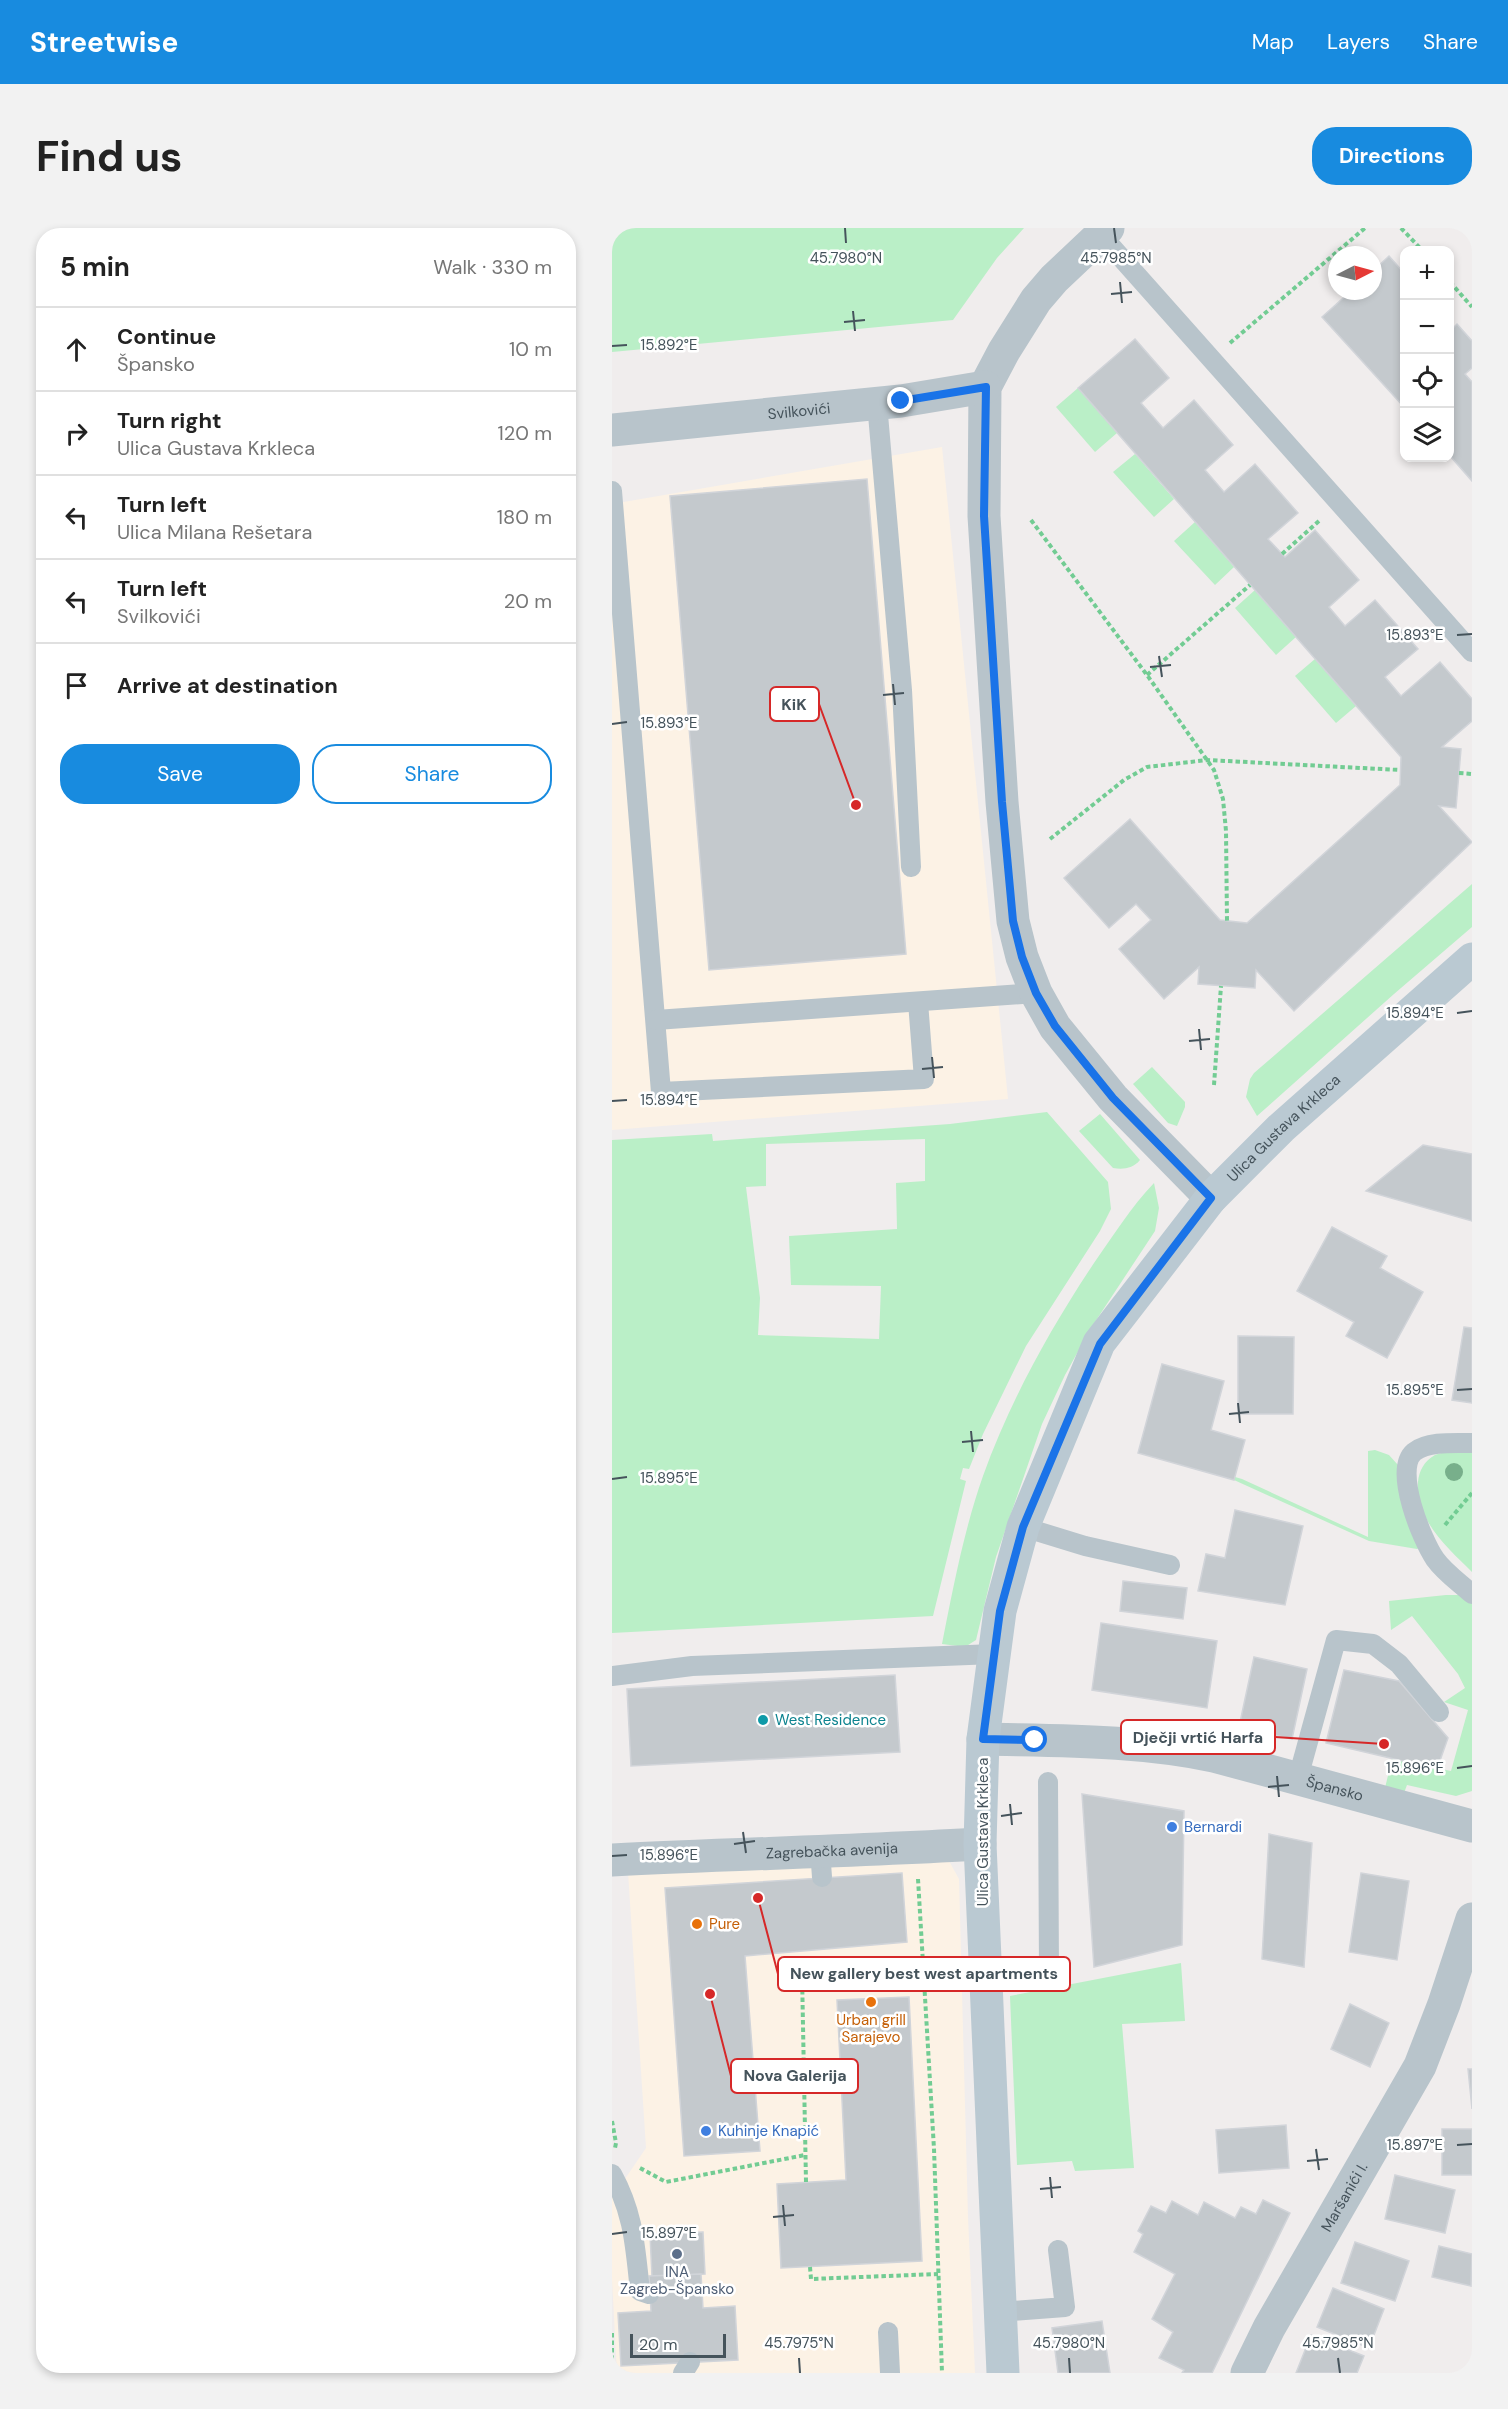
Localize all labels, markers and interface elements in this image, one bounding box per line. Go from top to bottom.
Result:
text: Streetwise [30,24,178,61]
text: Map [1252,28,1294,56]
text: Layers [1327,28,1390,56]
text: Share [1423,28,1478,56]
button: Directions [1312,127,1472,185]
text: Find us [36,129,182,184]
north arrow [1328,246,1382,300]
map controls [1400,246,1454,462]
button: + [1400,246,1454,300]
text: 45.7980°N [810,248,882,268]
text: 45.7985°N [1080,248,1152,268]
text: 5 min [60,250,130,284]
text: Walk · 330 m [433,254,552,280]
button: − [1400,300,1454,354]
text: Continue [117,322,216,351]
icon: ahead [60,333,93,366]
text: 15.892°E [641,335,697,355]
text: 10 m [509,336,552,362]
text: Špansko [117,351,195,377]
button: locate [1400,354,1454,408]
route end [887,387,913,413]
street label: Svilkovići [767,398,831,424]
text: Turn right [117,406,222,435]
button: layers [1400,408,1454,462]
icon: right [60,417,93,450]
text: 120 m [498,420,552,446]
text: Ulica Gustava Krkleca [117,435,315,461]
text: Turn left [117,490,207,519]
icon: left [60,501,93,534]
text: 180 m [497,504,552,530]
text: Ulica Milana Rešetara [117,519,312,545]
text: Turn left [117,574,207,603]
icon: left [60,585,93,618]
text: 20 m [504,588,552,614]
text: Svilkovići [117,603,201,629]
text: 15.893°E [1386,625,1444,645]
icon: arrive [60,669,93,702]
text: Arrive at destination [117,671,338,700]
callout: KiK [770,687,819,721]
text: KiK [781,694,807,715]
text: 15.893°E [640,713,698,733]
button: Save [60,744,300,804]
button: Share [312,744,552,804]
text: 15.894°E [1386,1003,1444,1023]
street label: Ulica Gustava Krkleca [1223,1070,1345,1186]
text: 15.894°E [640,1090,698,1110]
text: 15.895°E [1386,1380,1444,1400]
text: 15.895°E [640,1468,698,1488]
place label: West Residence [775,1710,886,1730]
marker: West Residence [756,1713,770,1727]
callout: Dječji vrtić Harfa [1121,1720,1275,1754]
route start [1021,1726,1047,1752]
text: Dječji vrtić Harfa [1133,1727,1263,1748]
street label: Ulica Gustava Krkleca [973,1758,993,1906]
text: 15.896°E [1386,1758,1444,1778]
street label: Špansko [1304,1771,1366,1806]
place label: Bernardi [1184,1817,1242,1837]
marker: Bernardi [1165,1820,1179,1834]
street label: Zagrebačka avenija [765,1838,898,1864]
text: 15.896°E [640,1845,698,1865]
place label: Pure [709,1914,740,1934]
marker: Pure [690,1917,704,1931]
callout: New gallery best west apartments [778,1957,1070,1991]
text: New gallery best west apartments [790,1963,1058,1984]
marker: Urban grill Sarajevo [864,1995,878,2009]
place label: Urban grill Sarajevo [836,2010,906,2047]
callout: Nova Galerija [731,2059,858,2093]
text: Nova Galerija [743,2065,847,2086]
place label: Kuhinje Knapić [718,2121,819,2141]
marker: Kuhinje Knapić [699,2124,713,2138]
text: 15.897°E [1387,2135,1443,2155]
street label: Maršanići I. [1316,2159,1372,2236]
text: 15.897°E [641,2223,697,2243]
marker: INA Zagreb-Špansko [670,2247,684,2261]
place label: INA Zagreb-Špansko [620,2262,734,2299]
scale bar [630,2331,726,2358]
text: 45.7975°N [764,2333,834,2353]
text: 45.7980°N [1033,2333,1105,2353]
text: 45.7985°N [1302,2333,1374,2353]
text: 20 m [639,2334,678,2355]

